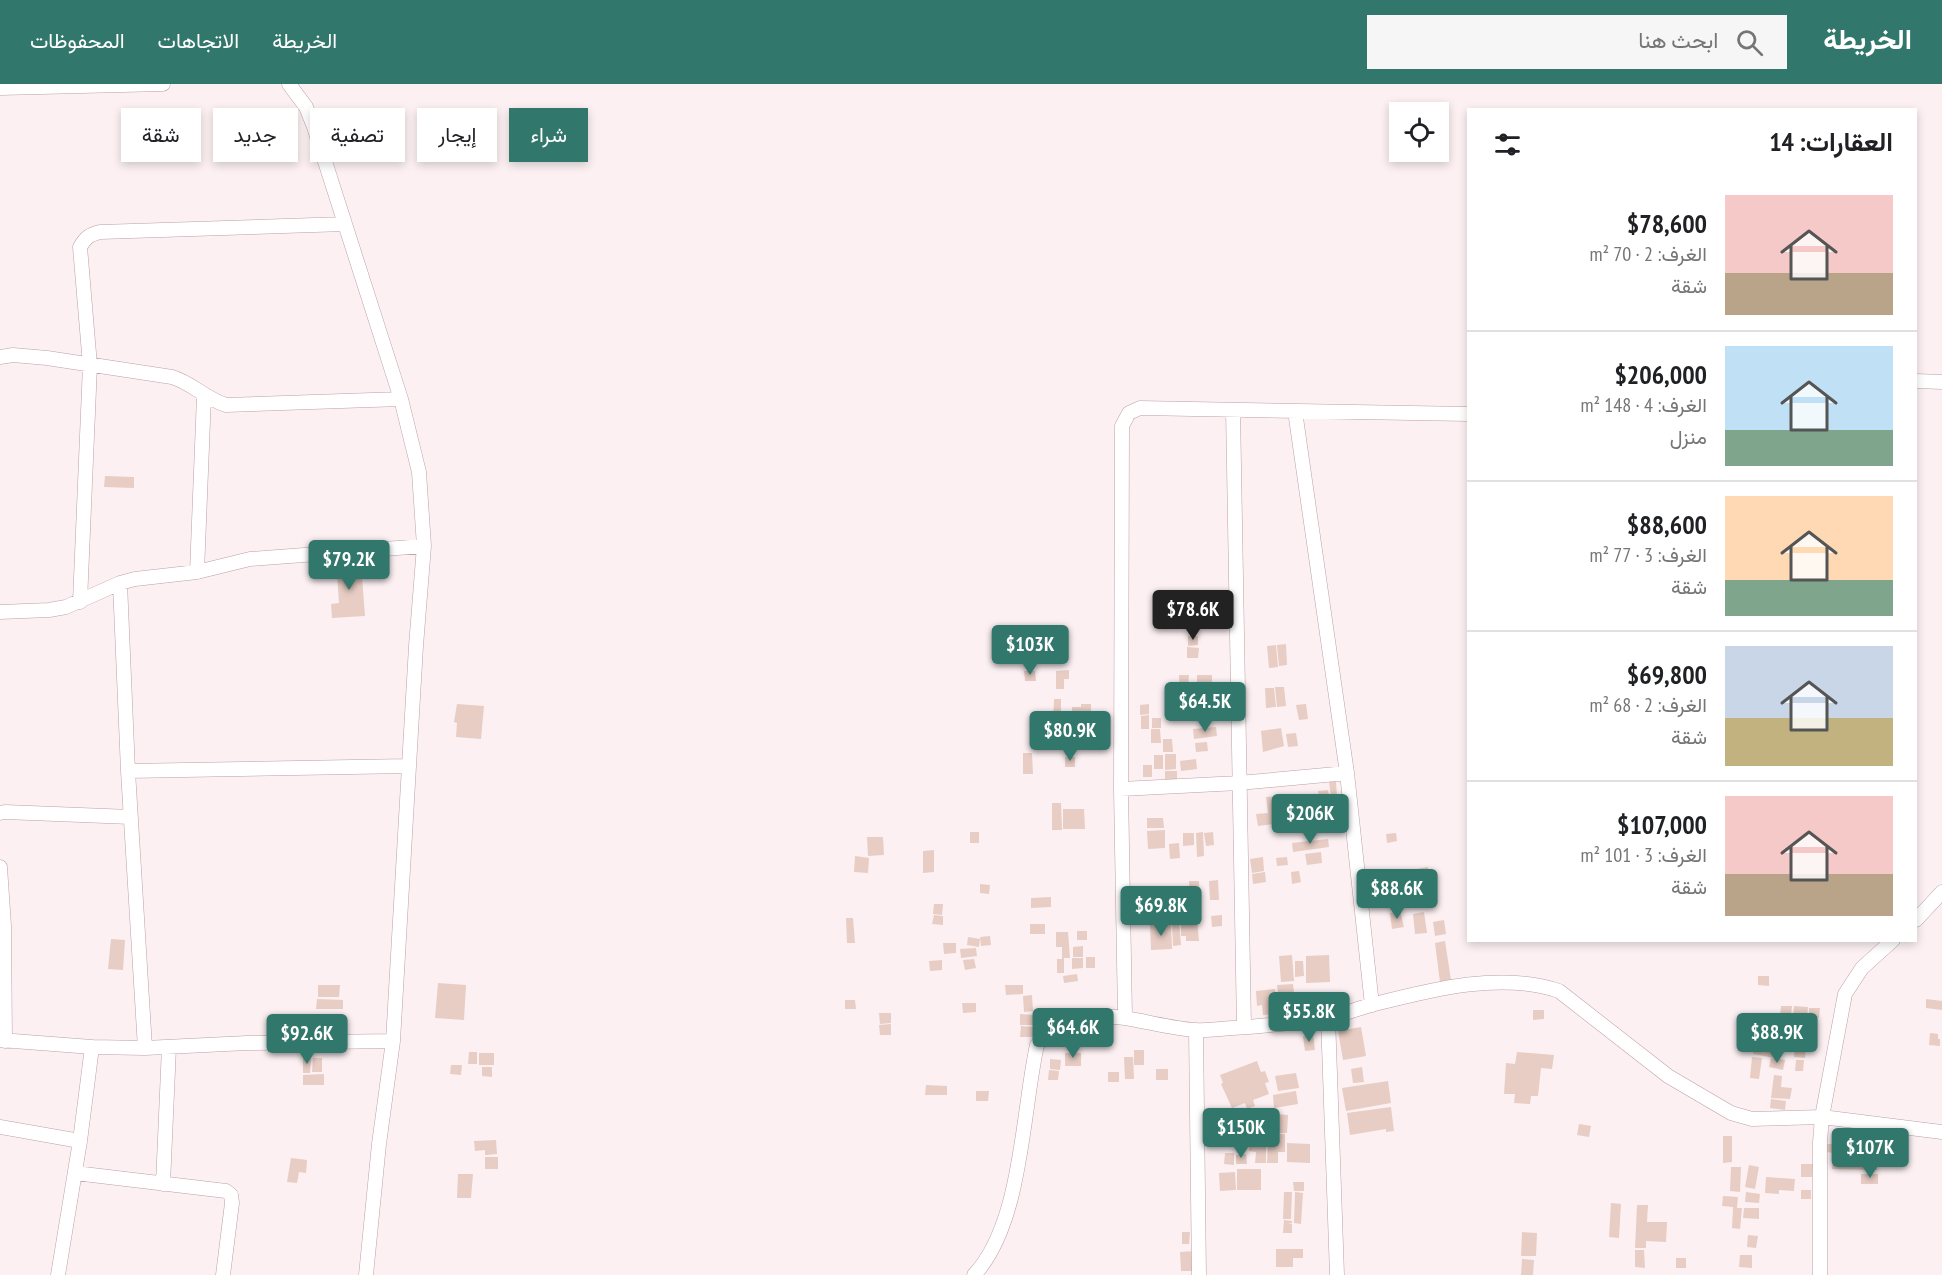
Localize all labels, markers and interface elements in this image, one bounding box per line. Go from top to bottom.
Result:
search box [1367,15,1787,69]
text: الخريطة [1823,20,1912,57]
text: ابحث هنا [1638,26,1718,54]
icon: search [1733,26,1766,59]
text: المحفوظات [30,27,125,54]
text: الاتجاهات [158,27,239,54]
text: الخريطة [272,27,337,54]
map controls [1389,102,1449,162]
button: locate [1389,102,1449,162]
chip: شقة [121,108,201,162]
chip: جديد [213,108,298,162]
chip: تصفية [310,108,405,162]
chip: إيجار [417,108,497,162]
chip: شراء [509,108,588,162]
text: العقارات: 14 [1769,125,1893,158]
icon: filters [1491,128,1524,161]
text: $78,600 [1627,207,1707,240]
icon: home [1773,219,1845,291]
text: الغرف: 2 · 70 m² [1589,241,1707,267]
text: شقة [1671,273,1707,299]
text: $206,000 [1614,358,1707,391]
icon: home [1773,370,1845,442]
text: الغرف: 4 · 148 m² [1580,392,1707,418]
text: منزل [1670,424,1707,450]
text: $88,600 [1627,508,1707,541]
icon: home [1773,520,1845,592]
pin: $79.2K [300,540,398,591]
text: الغرف: 3 · 77 m² [1589,542,1707,568]
text: $79.2K [323,546,375,572]
text: شقة [1671,574,1707,600]
pin: $78.6K [1144,590,1242,641]
text: $78.6K [1167,596,1219,622]
pin: $103K [988,625,1072,676]
text: $103K [1006,631,1054,657]
text: $69,800 [1627,658,1707,691]
icon: home [1773,670,1845,742]
pin: $64.5K [1156,682,1254,733]
text: $64.5K [1179,688,1231,714]
text: الغرف: 2 · 68 m² [1589,692,1707,718]
pin: $80.9K [1021,711,1119,762]
text: $80.9K [1044,717,1096,743]
text: شقة [1671,724,1707,750]
pin: $206K [1268,794,1352,845]
text: $206K [1286,800,1334,826]
text: $107,000 [1617,808,1707,841]
icon: home [1773,820,1845,892]
text: الغرف: 3 · 101 m² [1580,842,1707,868]
pin: $88.6K [1348,869,1446,920]
text: شقة [1671,874,1707,900]
text: $88.6K [1371,875,1423,901]
pin: $69.8K [1112,886,1210,937]
text: $69.8K [1135,892,1187,918]
pin: $55.8K [1260,992,1358,1043]
text: $55.8K [1283,998,1335,1024]
pin: $64.6K [1024,1008,1122,1059]
pin: $88.9K [1728,1013,1826,1064]
pin: $92.6K [258,1014,356,1065]
text: $64.6K [1047,1014,1099,1040]
text: $88.9K [1751,1019,1803,1045]
text: $92.6K [281,1020,333,1046]
pin: $150K [1199,1108,1283,1159]
text: $150K [1217,1114,1265,1140]
pin: $107K [1828,1128,1912,1179]
text: $107K [1846,1134,1894,1160]

